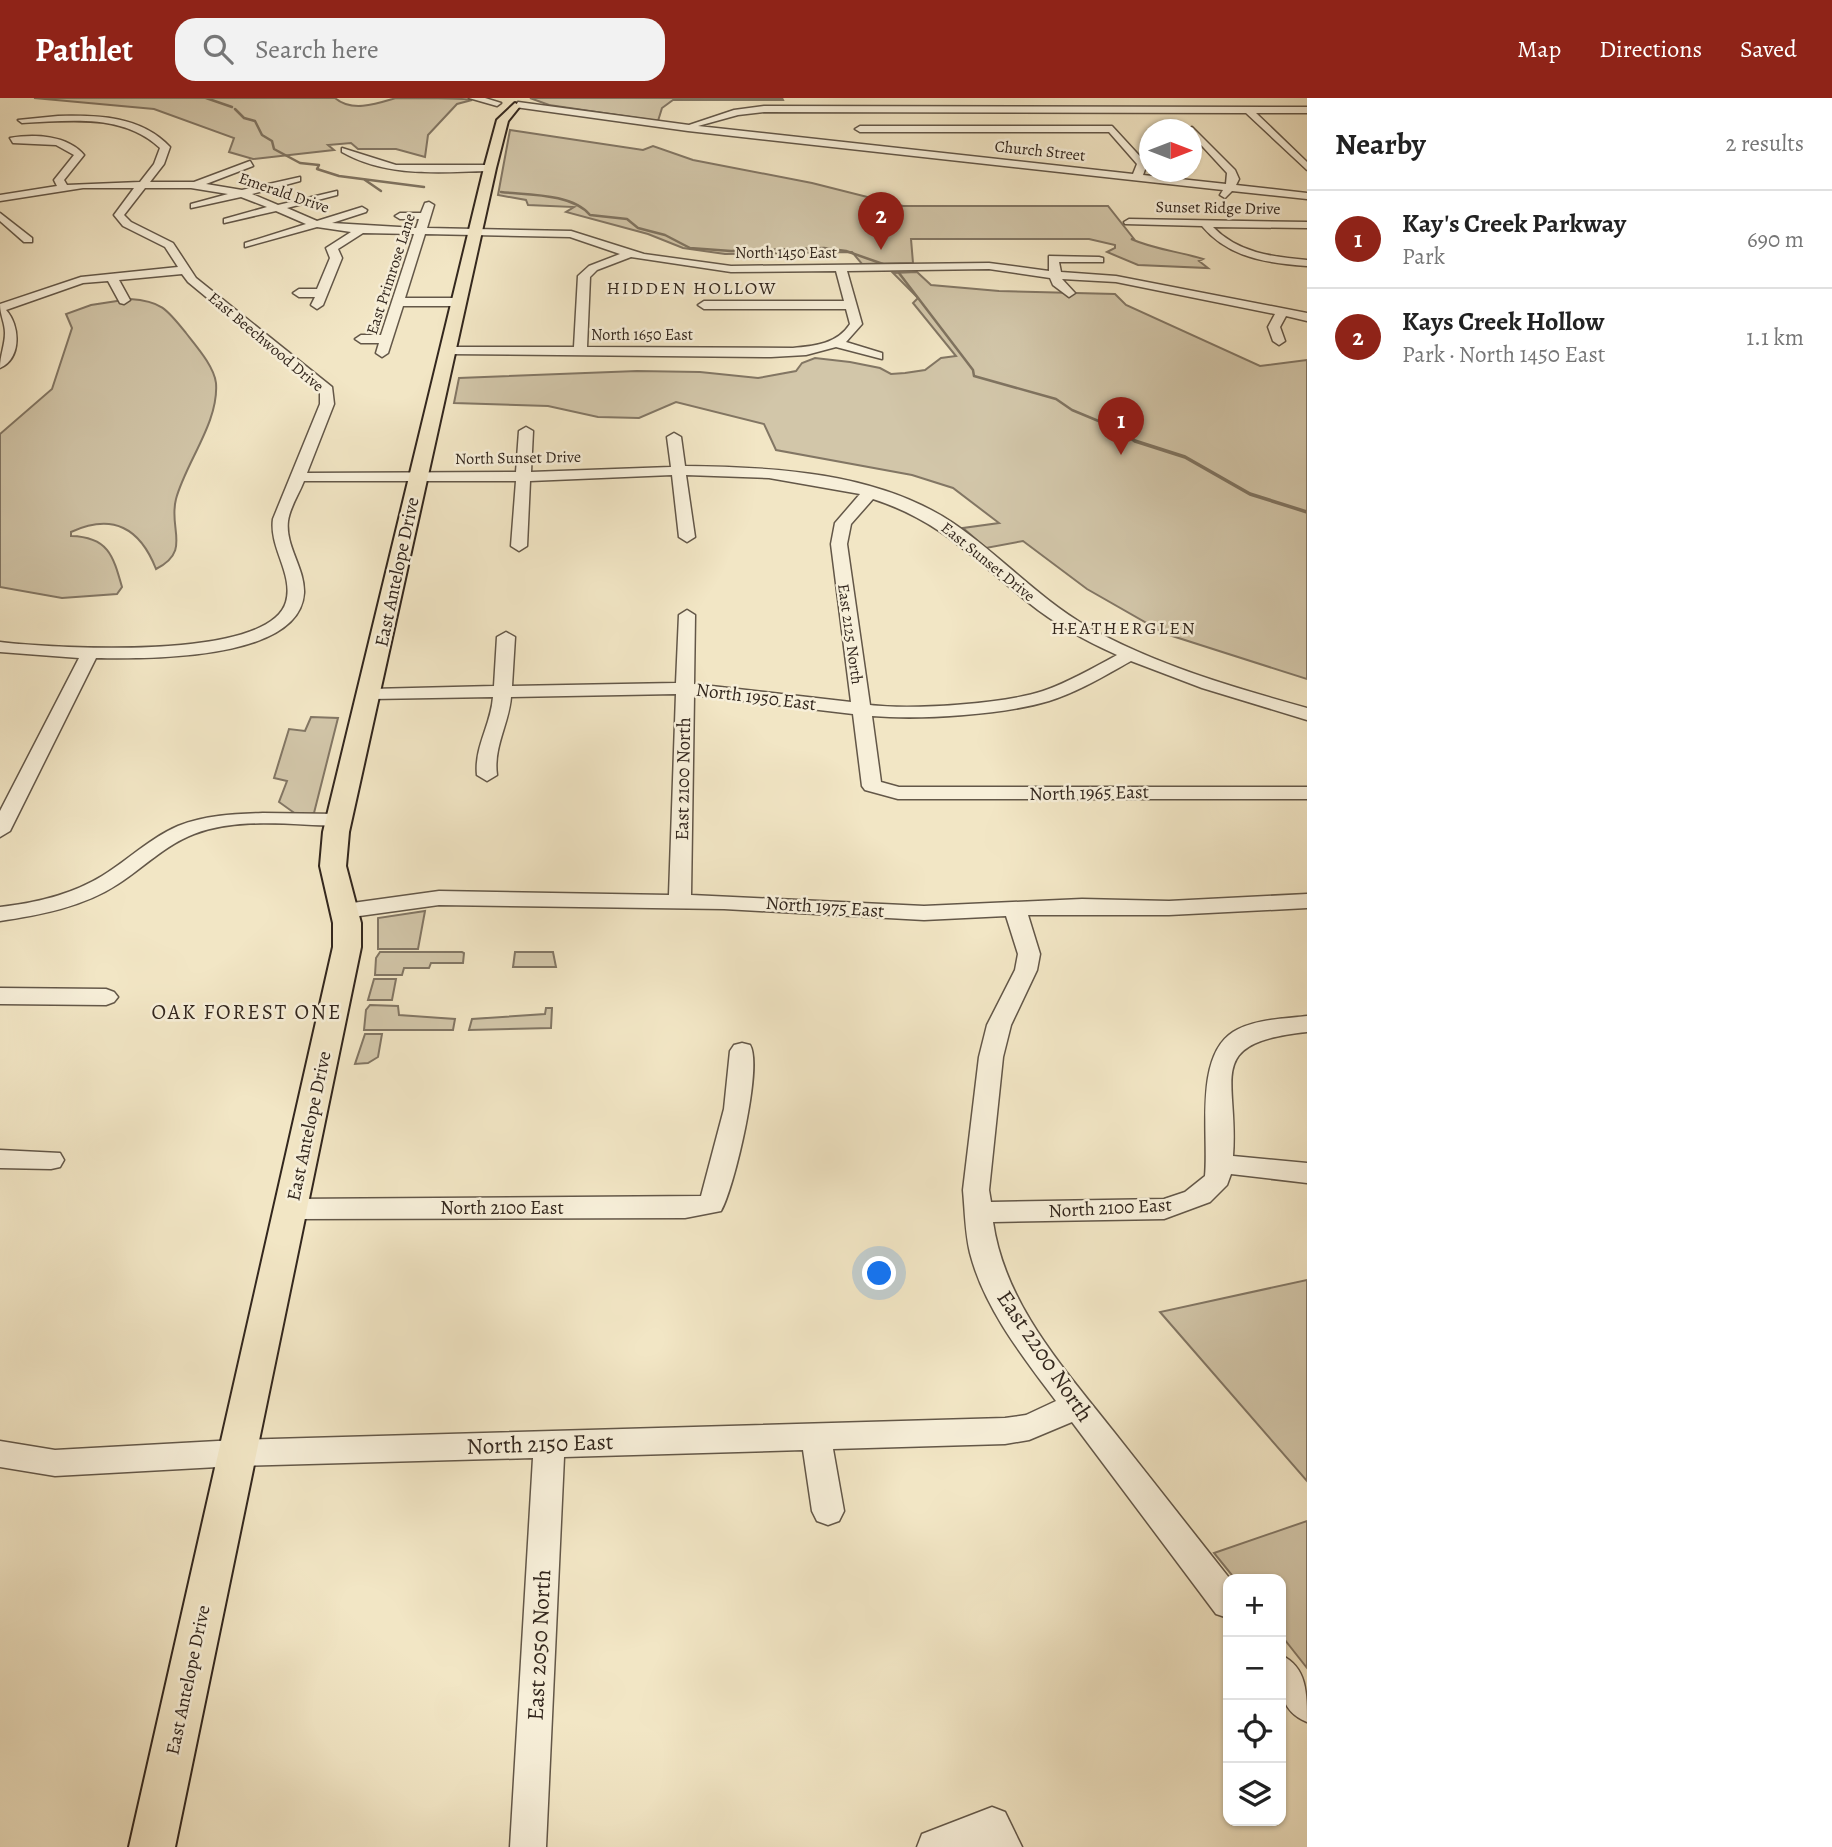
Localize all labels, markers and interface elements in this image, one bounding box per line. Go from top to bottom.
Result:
search box [175,18,665,81]
text: Pathlet [35,27,133,72]
icon: search [199,30,237,68]
text: Search here [255,32,379,67]
text: Map [1517,33,1561,65]
text: Directions [1599,33,1702,65]
text: Saved [1740,33,1797,65]
north arrow [1139,119,1202,182]
text: Nearby [1335,124,1426,164]
text: 2 results [1726,128,1804,159]
street label: Church Street [994,135,1086,167]
street label: Emerald Drive [236,167,332,219]
pin: 2 [858,192,904,250]
street label: Sunset Ridge Drive [1155,196,1281,220]
text: Kay's Creek Parkway [1402,206,1626,241]
street label: East Primrose Lane [361,211,421,337]
text: 1 [1354,224,1362,255]
text: 690 m [1747,224,1804,255]
text: Park [1402,241,1445,272]
street label: North 1450 East [735,242,837,264]
district label: HIDDEN HOLLOW [606,276,778,300]
street label: East Beechwood Drive [203,287,329,397]
text: Kays Creek Hollow [1402,304,1604,339]
text: 2 [1352,322,1364,353]
text: 1.1 km [1746,322,1804,353]
street label: North 1650 East [591,324,693,346]
text: Park · North 1450 East [1402,339,1605,370]
pin: 1 [1098,397,1144,455]
street label: North Sunset Drive [455,446,581,470]
street label: East Antelope Drive [368,495,426,649]
street label: East Sunset Drive [936,517,1040,607]
street label: East 2125 North [832,582,868,686]
district label: HEATHERGLEN [1051,616,1197,640]
street label: North 1950 East [694,677,818,717]
street label: East 2100 North [669,717,697,841]
street label: North 1965 East [1029,779,1149,807]
street label: North 1975 East [765,890,885,924]
district label: OAK FOREST ONE [151,998,343,1026]
street label: East Antelope Drive [280,1049,338,1203]
street label: North 2100 East [1048,1192,1172,1224]
street label: North 2100 East [440,1195,564,1221]
your location [862,1256,896,1290]
street label: East 2200 North [990,1284,1100,1428]
street label: North 2150 East [466,1426,614,1462]
street label: East 2050 North [520,1569,558,1721]
map controls [1223,1574,1286,1826]
button: + [1223,1574,1286,1637]
street label: East Antelope Drive [159,1603,217,1757]
button: − [1223,1637,1286,1700]
button: locate [1223,1700,1286,1763]
button: layers [1223,1763,1286,1826]

